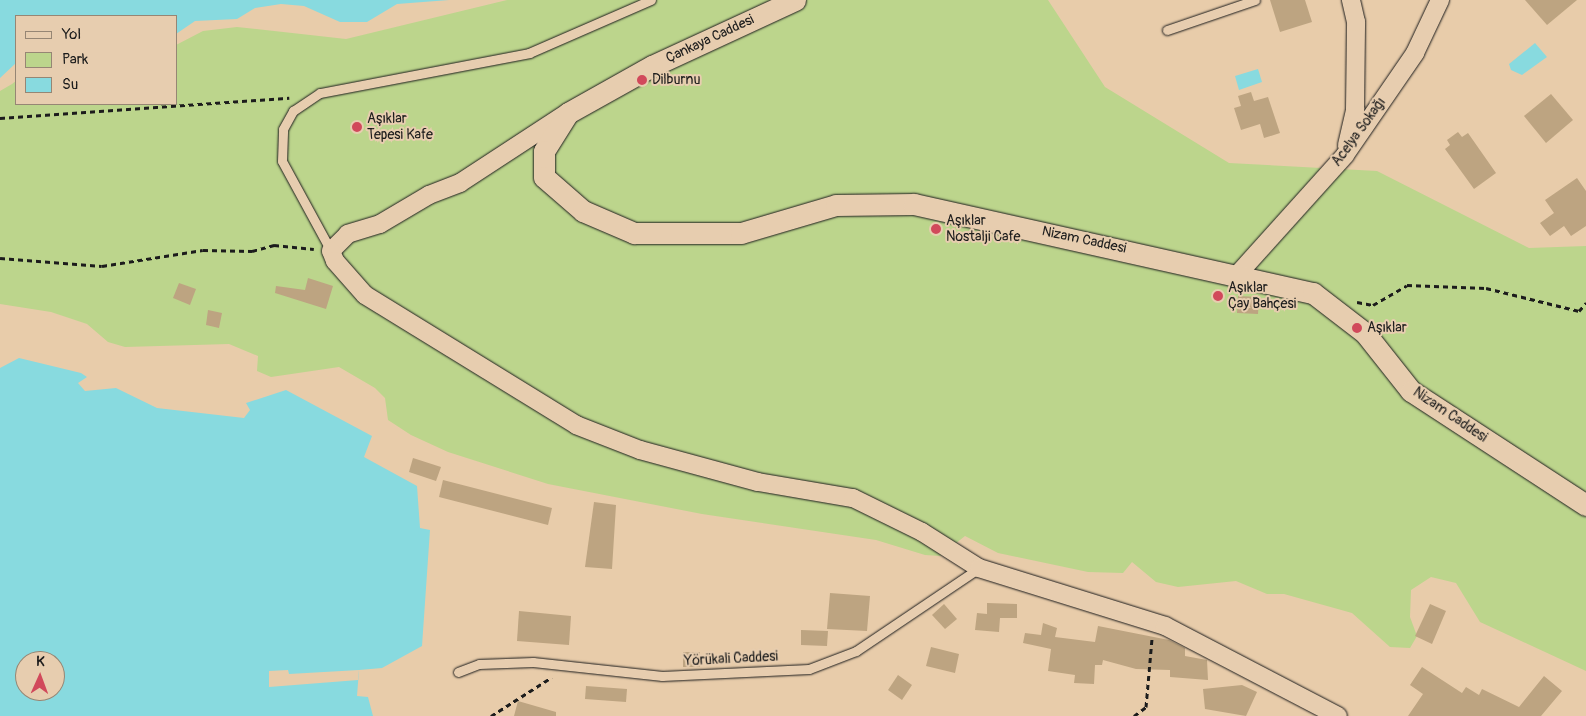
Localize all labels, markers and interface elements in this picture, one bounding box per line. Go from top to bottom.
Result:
street label: Çankaya Caddesi [663,11,757,67]
legend [15,15,178,105]
text: Yol [62,25,81,44]
text: Park [62,50,88,69]
place label: Dilburnu [652,72,700,88]
marker: Dilburnu [636,74,648,86]
text: Su [62,75,78,94]
street label: Acelya Sokağı [1328,94,1390,170]
place label: Aşıklar Tepesi Kafe [367,111,433,144]
marker: Aşıklar Tepesi Kafe [351,121,363,133]
place label: Aşıklar Nostalji Cafe [946,213,1020,246]
marker: Aşıklar Nostalji Cafe [930,223,942,235]
street label: Nizam Caddesi [1040,223,1128,257]
place label: Aşıklar Çay Bahçesi [1228,280,1296,312]
marker: Aşıklar Çay Bahçesi [1212,290,1224,302]
place label: Aşıklar [1367,320,1407,336]
marker: Aşıklar [1351,322,1363,334]
street label: Nizam Caddesi [1410,384,1490,446]
street label: Yörükali Caddesi [684,648,778,670]
north arrow [15,651,65,701]
text: K [36,653,45,670]

